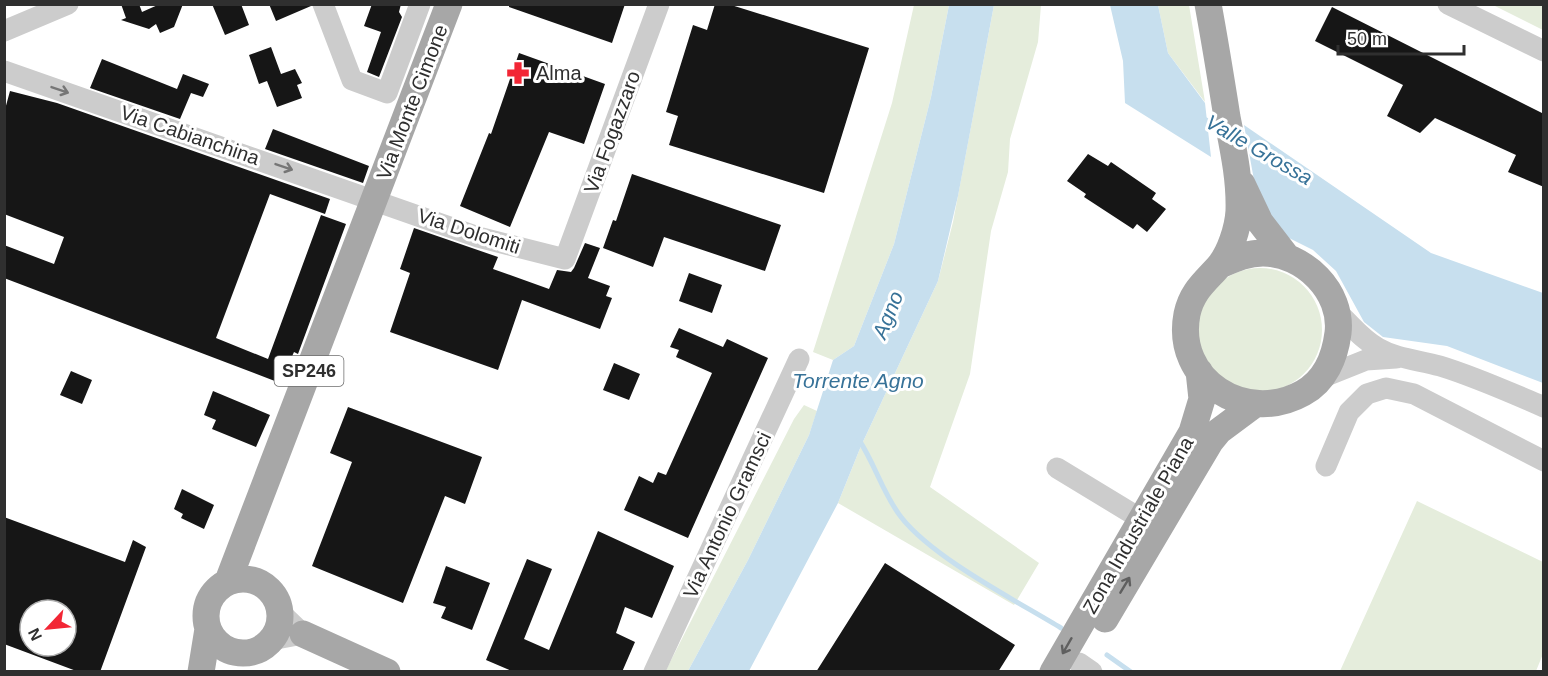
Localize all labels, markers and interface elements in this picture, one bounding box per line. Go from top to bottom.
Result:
scale bar [1338,18,1464,56]
street label: Via Monte Cimone [372,21,452,183]
text: 50 m [1347,29,1387,49]
pharmacy icon: Alma [505,60,531,86]
place label: Alma [536,62,582,84]
street label: Via Fogazzaro [580,68,644,196]
one-way arrow [50,86,69,97]
street label: Via Cabianchina [118,101,263,169]
water label: Valle Grossa [1202,110,1317,189]
one-way arrow [274,163,293,174]
street label: Via Dolomiti [415,204,523,258]
water label: Agno [867,287,908,344]
road number: SP246 [274,356,344,386]
water label: Torrente Agno [792,369,924,392]
street label: Via Antonio Gramsci [679,428,775,602]
street label: Zona Industriale Piana [1078,432,1198,617]
one-way arrow [1119,577,1131,594]
north arrow [18,598,78,658]
text: N [25,625,45,643]
one-way arrow [1061,637,1073,654]

